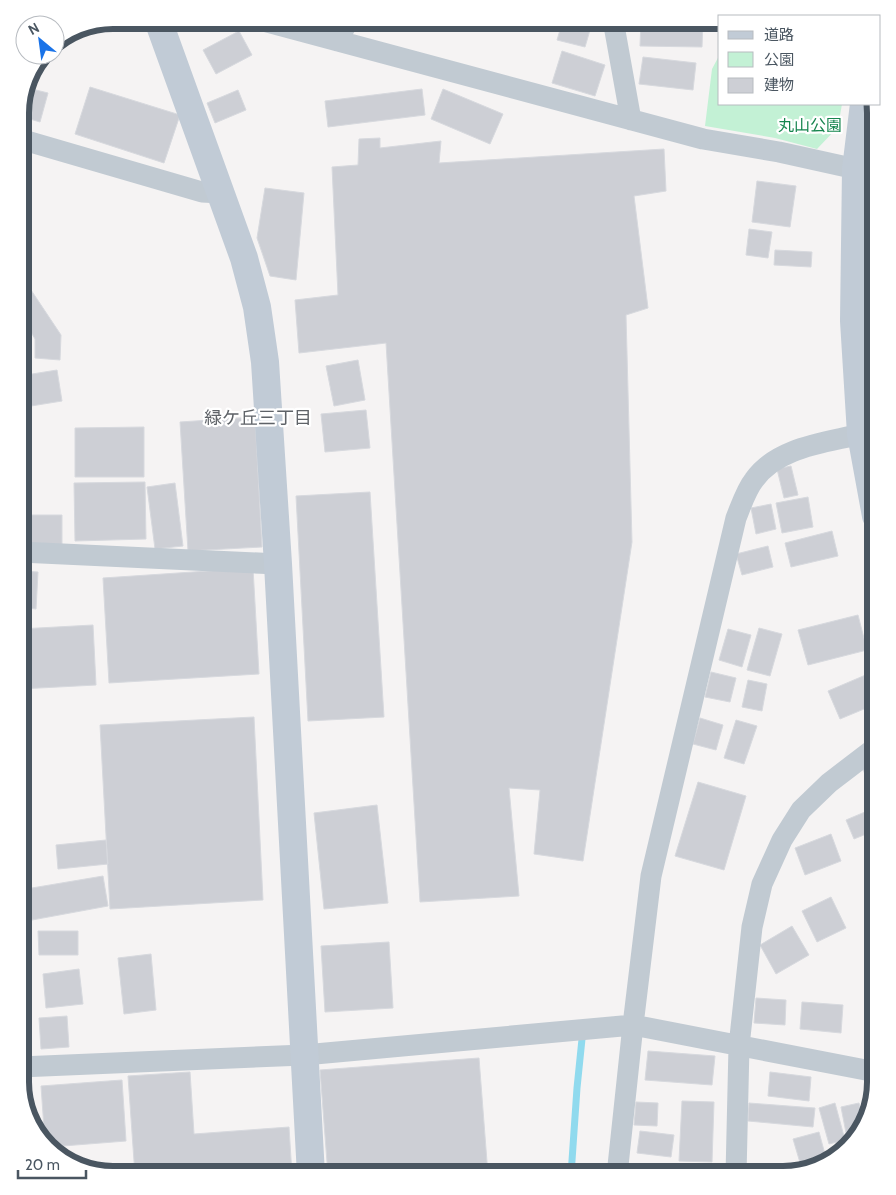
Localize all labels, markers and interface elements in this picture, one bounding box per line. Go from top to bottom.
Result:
north arrow [15,15,65,65]
legend [718,15,881,105]
text: N [25,18,42,39]
text: 道路 [764,26,794,44]
text: 公園 [764,51,794,69]
text: 建物 [764,76,794,94]
park label: 丸山公園 [778,116,842,135]
district label: 緑ケ丘三丁目 [204,407,312,429]
scale bar [18,1148,85,1180]
text: 20 m [25,1156,60,1174]

